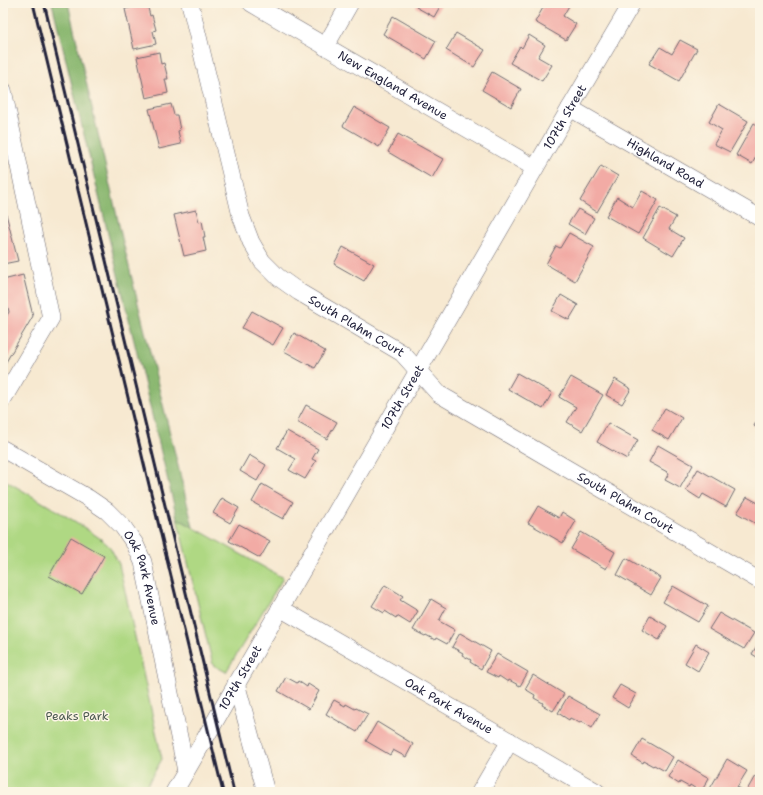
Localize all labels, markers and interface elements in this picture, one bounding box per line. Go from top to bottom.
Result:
street label: New England Avenue [335,47,451,124]
street label: 107th Street [540,82,590,152]
street label: Highland Road [624,134,707,192]
street label: South Plahm Court [305,291,407,361]
street label: 107th Street [377,362,428,433]
street label: South Plahm Court [574,468,677,537]
street label: Oak Park Avenue [120,527,164,627]
street label: 107th Street [215,642,265,713]
street label: Oak Park Avenue [402,674,496,738]
park label: Peaks Park [45,708,109,724]

